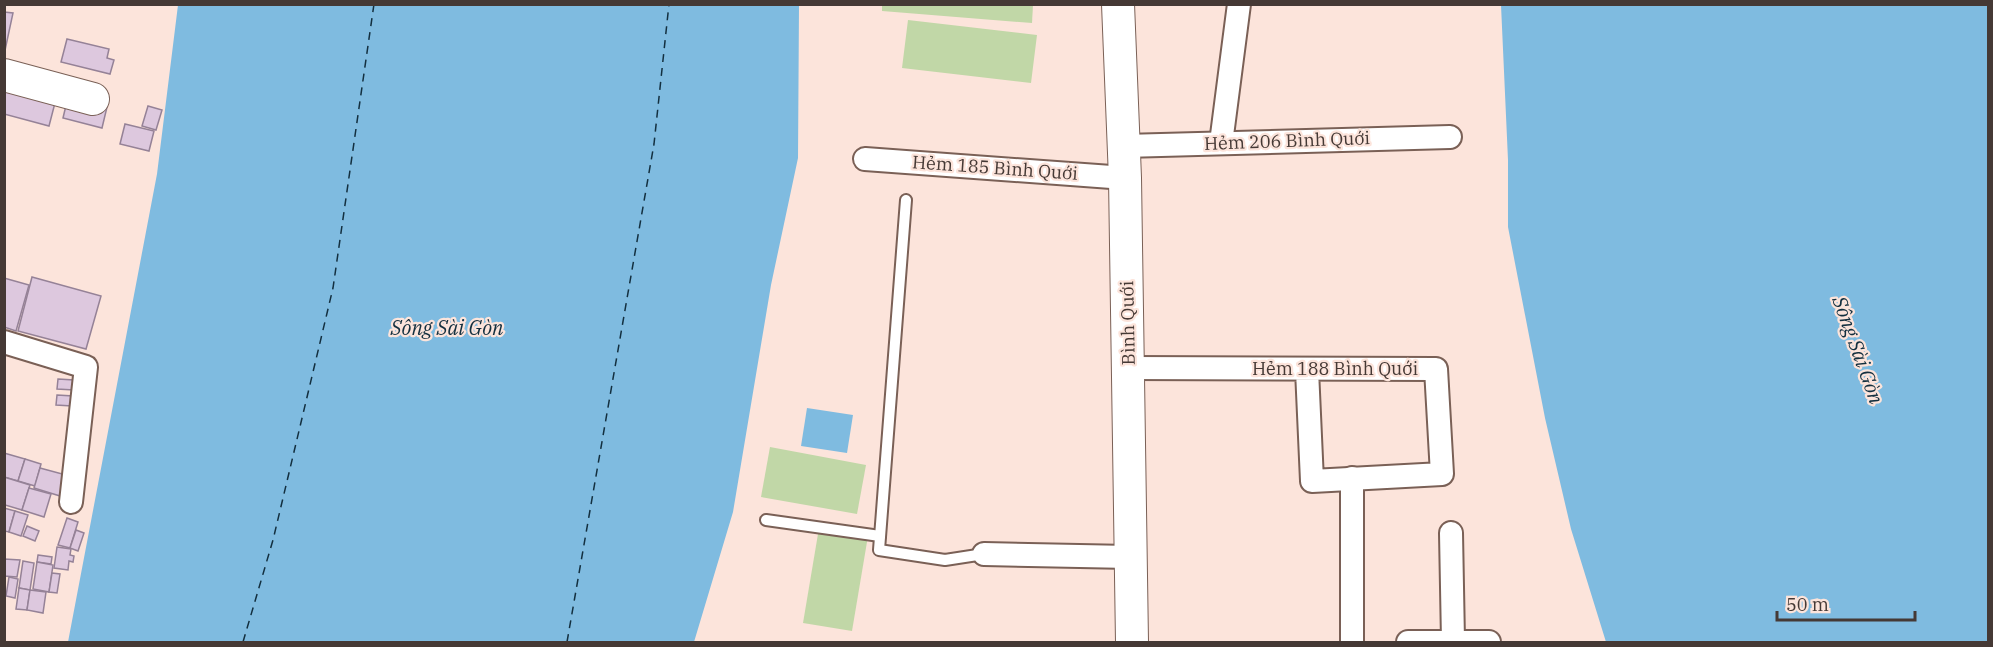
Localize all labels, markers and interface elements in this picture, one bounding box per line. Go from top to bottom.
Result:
street label: Hẻm 206 Bình Quới [1204,126,1371,155]
street label: Hẻm 185 Bình Quới [911,150,1079,185]
street label: Bình Quới [1115,280,1140,365]
water label: Sông Sài Gòn [1826,291,1891,408]
water label: Sông Sài Gòn [390,314,504,341]
street label: Hẻm 188 Bình Quới [1252,357,1418,380]
scale bar [1777,584,1915,622]
text: 50 m [1786,593,1829,616]

